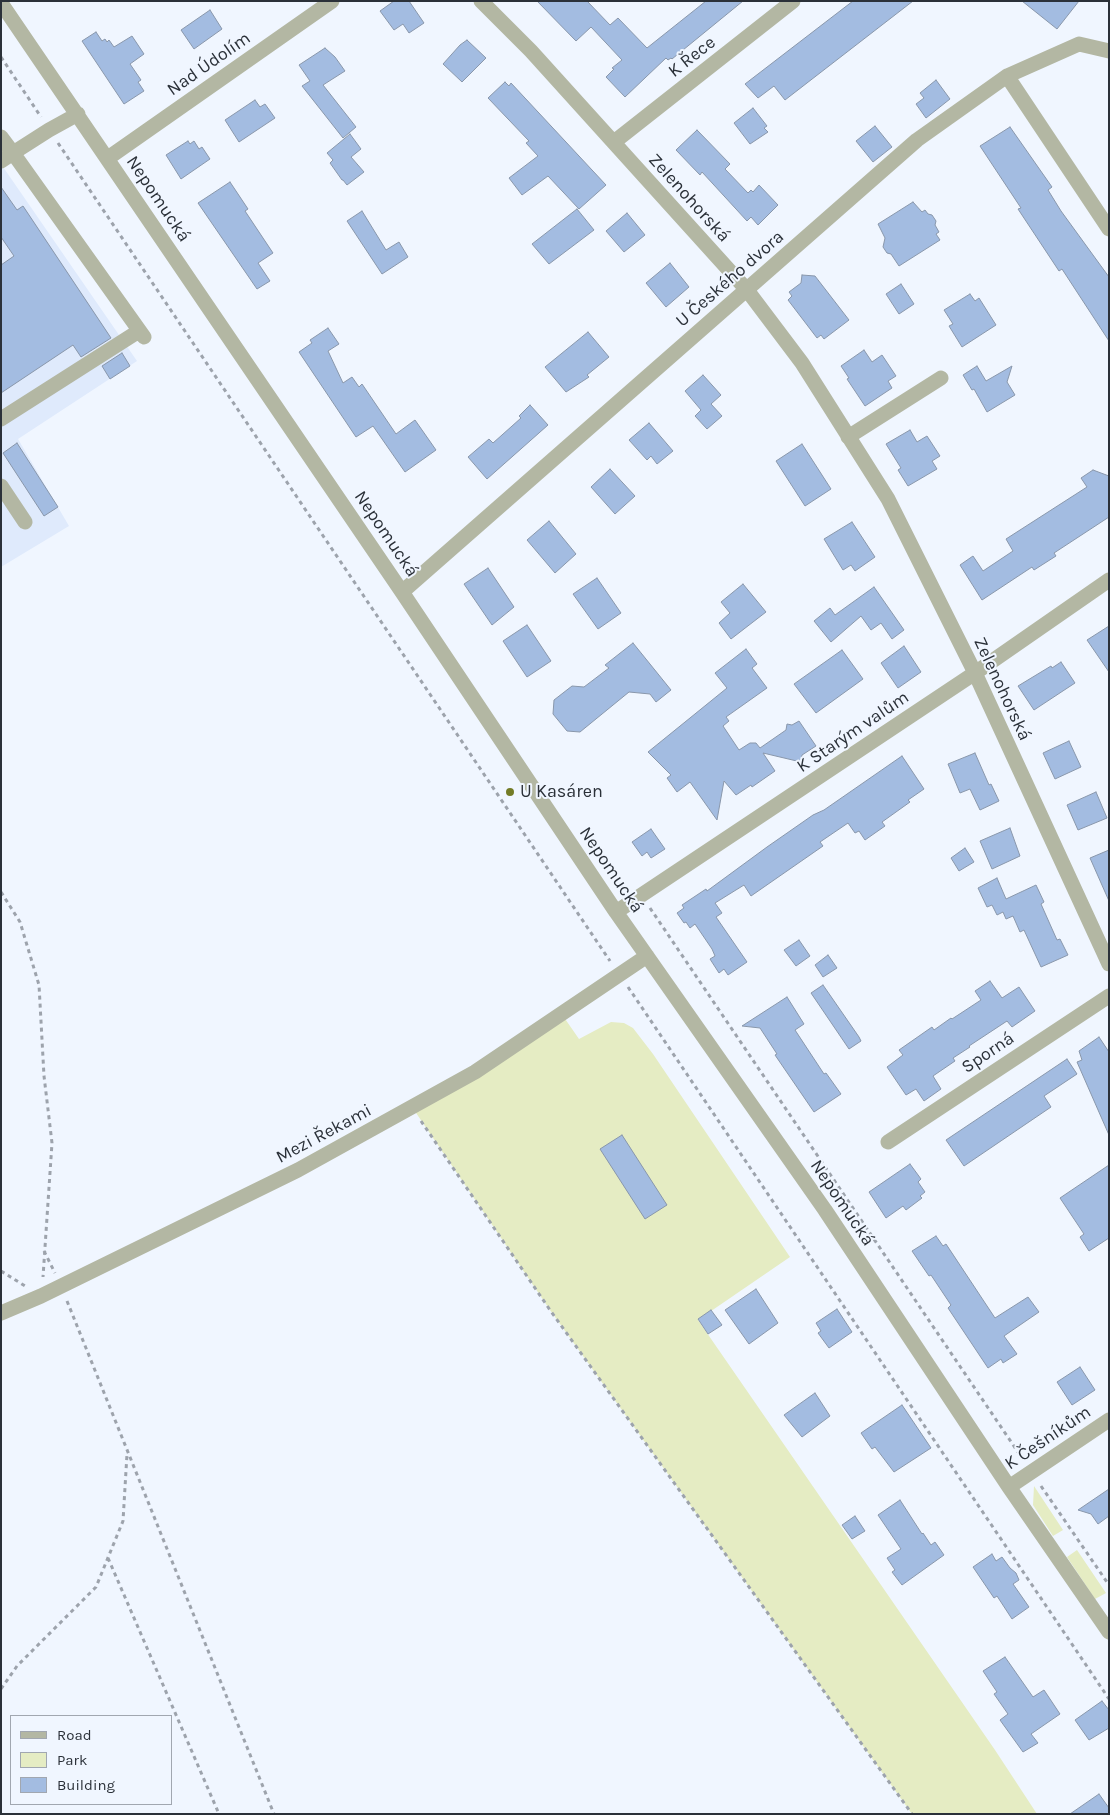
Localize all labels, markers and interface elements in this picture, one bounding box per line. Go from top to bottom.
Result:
street label: Nad Údolím [163,27,255,101]
street label: K Řece [664,32,720,82]
street label: Zelenohorská [644,149,734,247]
street label: Nepomucká [121,152,195,246]
street label: U Českého dvora [672,226,788,332]
street label: Nepomucká [349,487,423,581]
street label: Zelenohorská [969,634,1035,744]
street label: K Starým valům [793,687,913,777]
place label: U Kasáren [520,781,603,803]
marker: U Kasáren [504,786,516,798]
street label: Nepomucká [574,823,648,917]
street label: Sporná [958,1028,1018,1078]
street label: Mezi Řekami [272,1100,376,1168]
street label: Nepomucká [805,1156,879,1250]
street label: K Češníkům [1001,1401,1095,1475]
legend [10,1715,172,1805]
text: Road [57,1726,92,1744]
text: Park [57,1751,87,1769]
text: Building [57,1776,115,1794]

